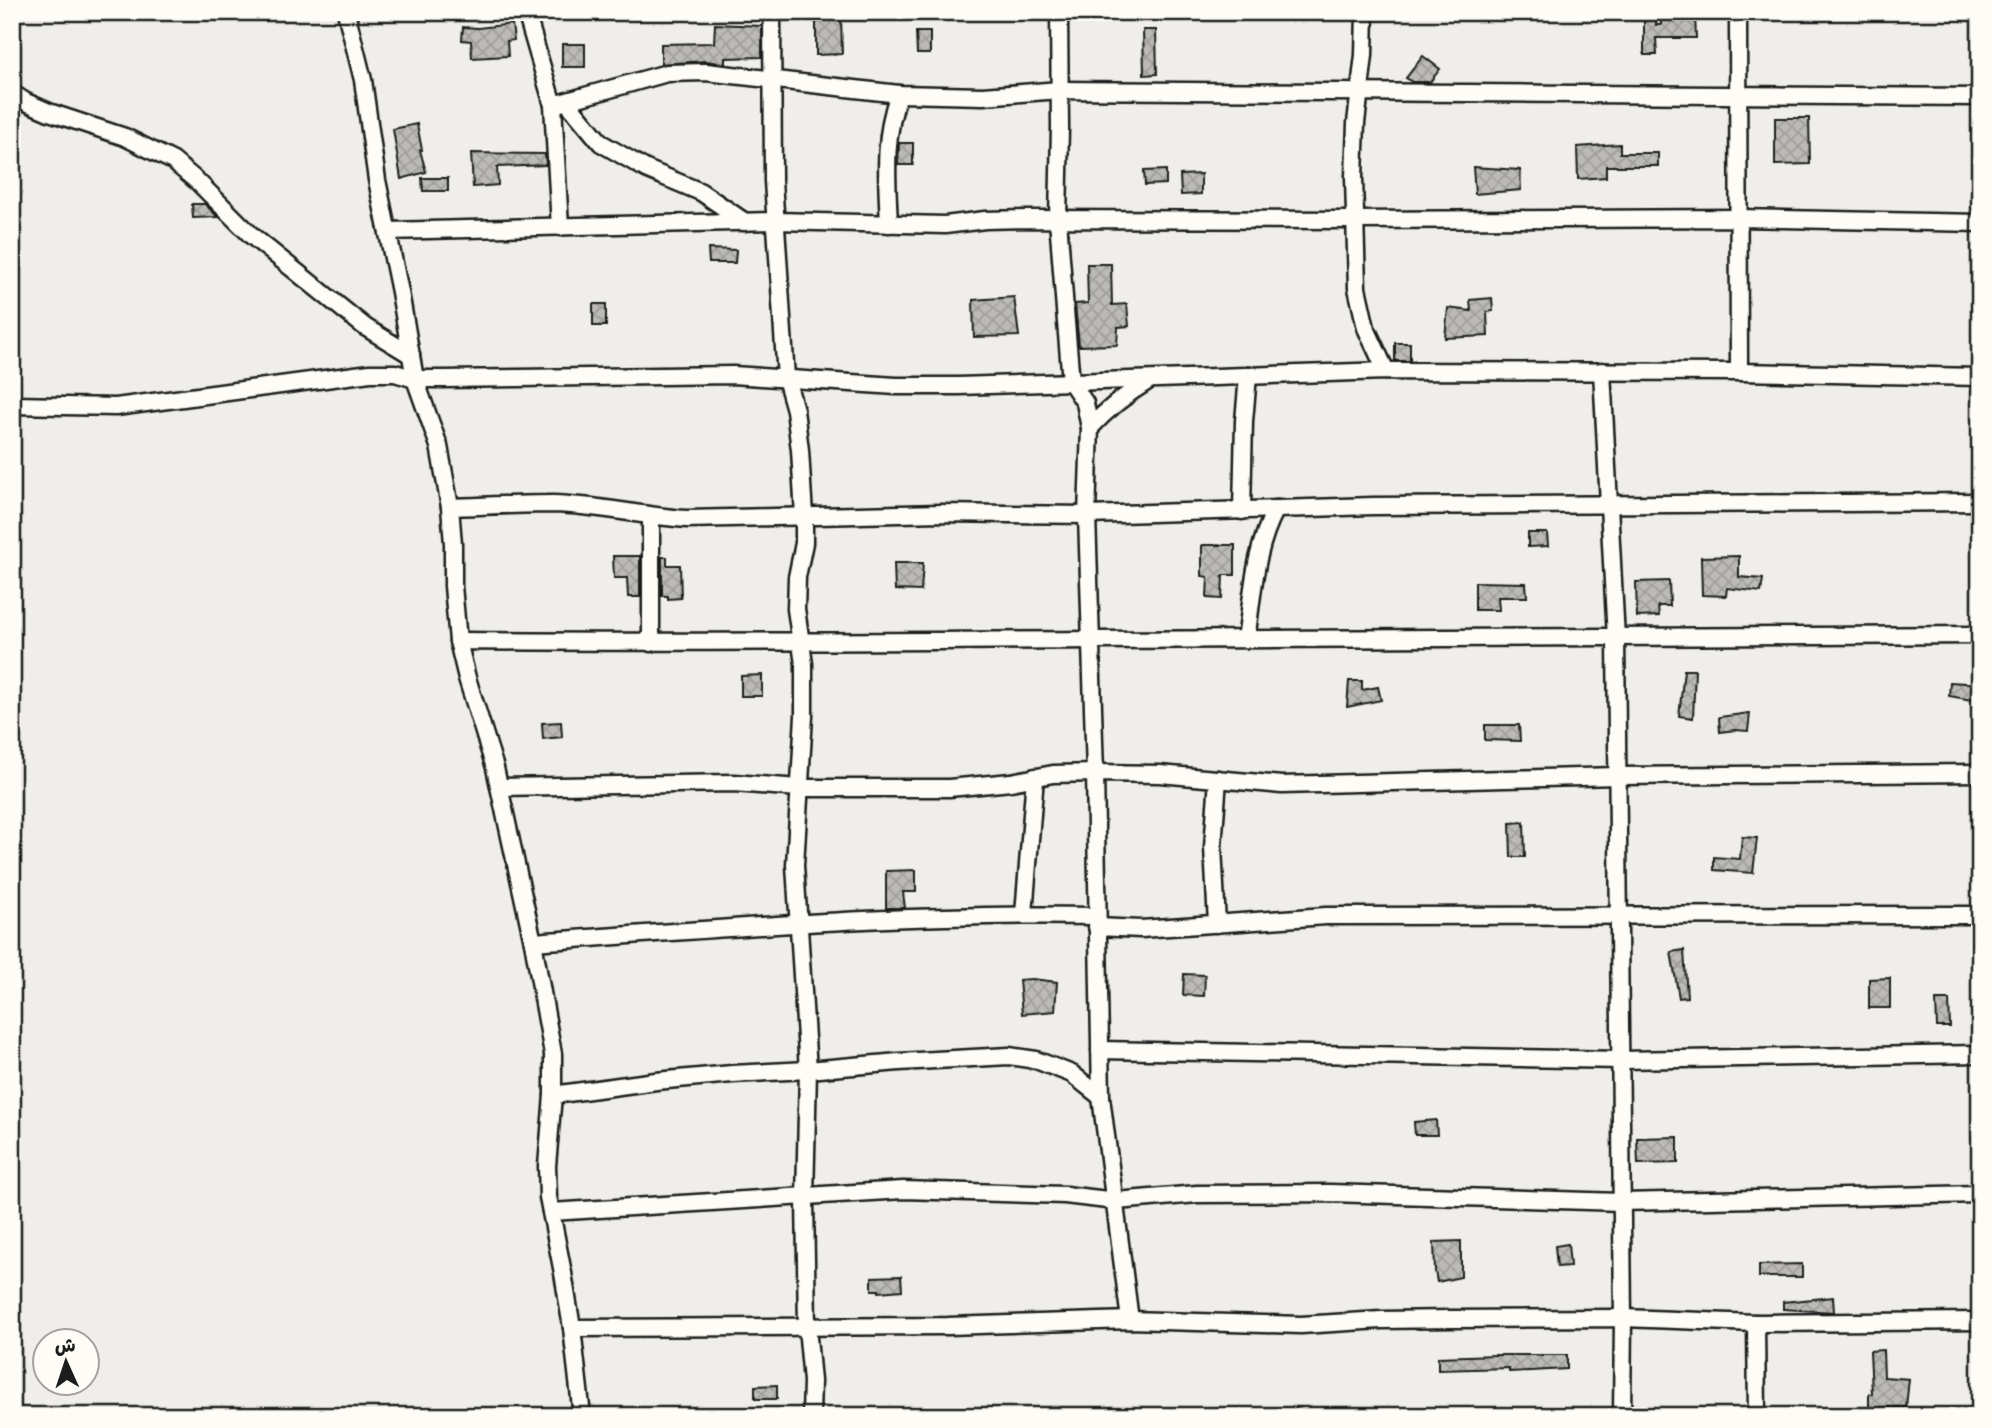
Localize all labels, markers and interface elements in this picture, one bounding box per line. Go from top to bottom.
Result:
north arrow [32,1326,102,1396]
text: ش [54,1333,76,1358]

